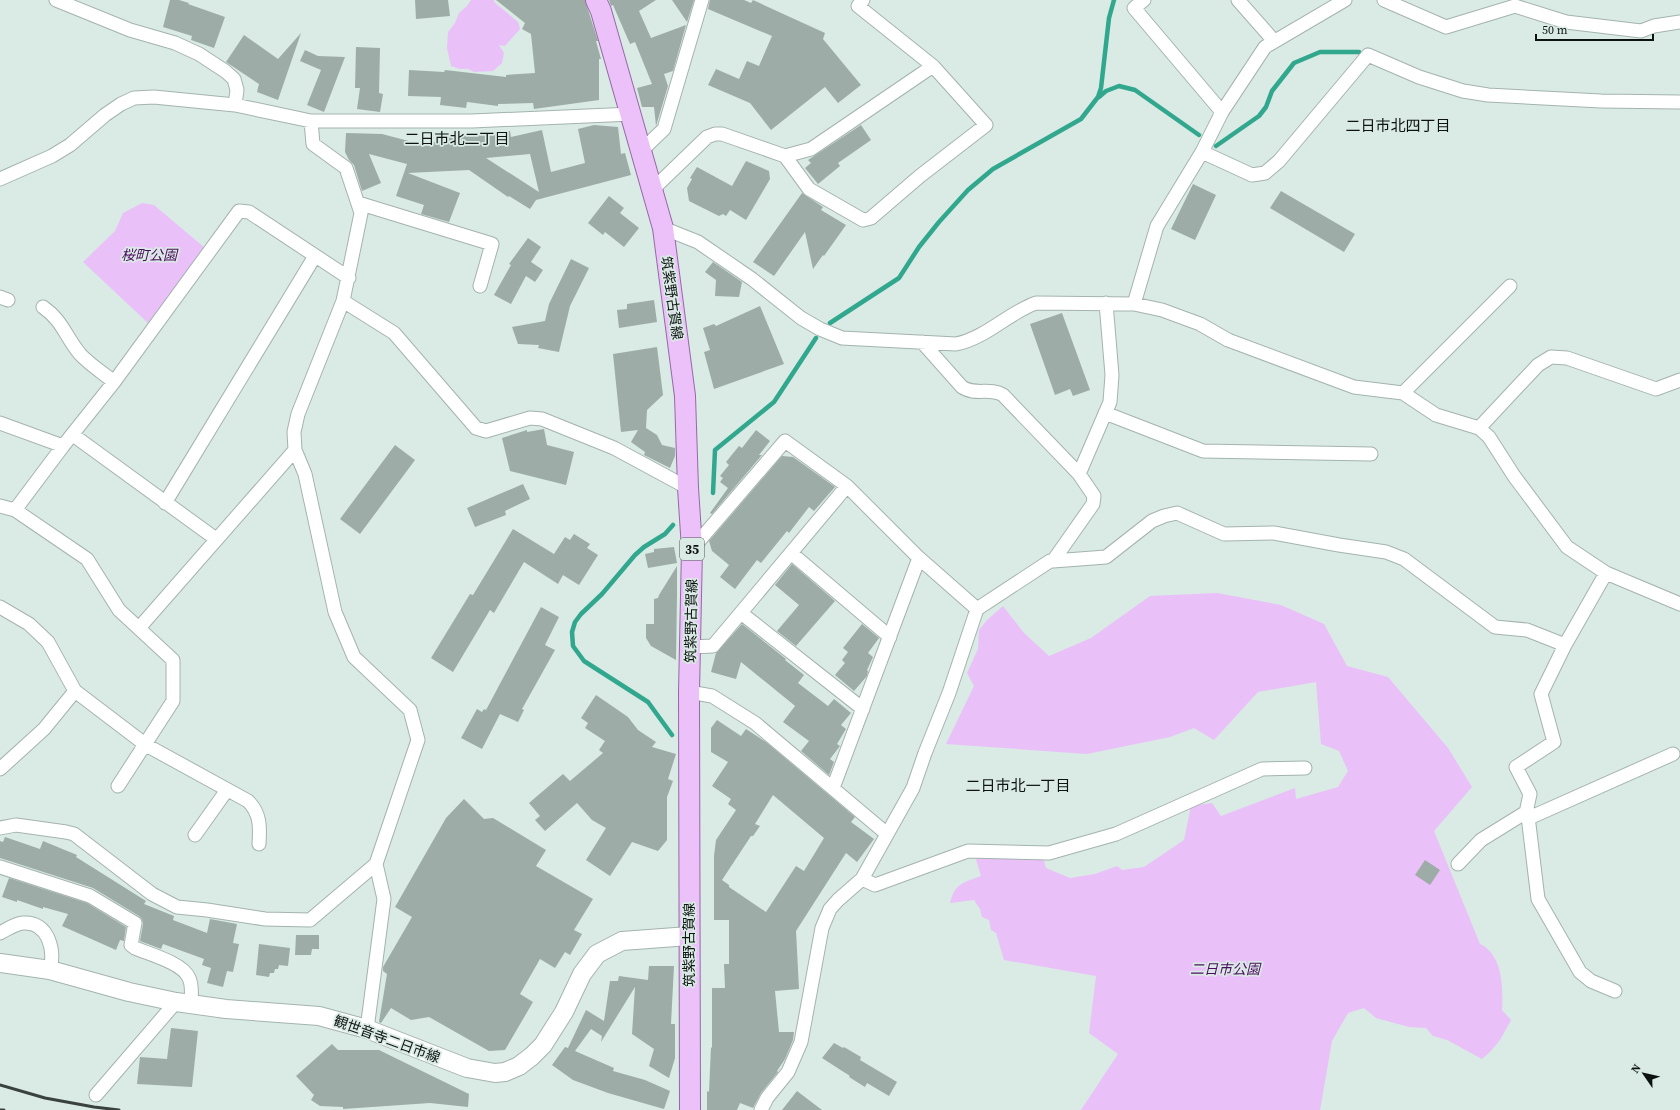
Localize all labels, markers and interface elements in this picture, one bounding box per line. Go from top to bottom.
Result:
scale bar [1536,16,1653,42]
text: 50 m [1542,22,1568,38]
district label: 二日市北四丁目 [1345,115,1451,136]
district label: 二日市北二丁目 [404,128,510,149]
park label: 桜町公園 [121,245,179,265]
street label: 筑紫野古賀線 [656,255,688,341]
road number: 35 [680,538,704,560]
street label: 筑紫野古賀線 [680,579,702,663]
district label: 二日市北一丁目 [965,775,1071,796]
street label: 筑紫野古賀線 [679,903,699,987]
park label: 二日市公園 [1190,959,1262,979]
street label: 観世音寺二日市線 [331,1010,443,1068]
north arrow [1624,1054,1664,1094]
text: N [1628,1061,1645,1076]

